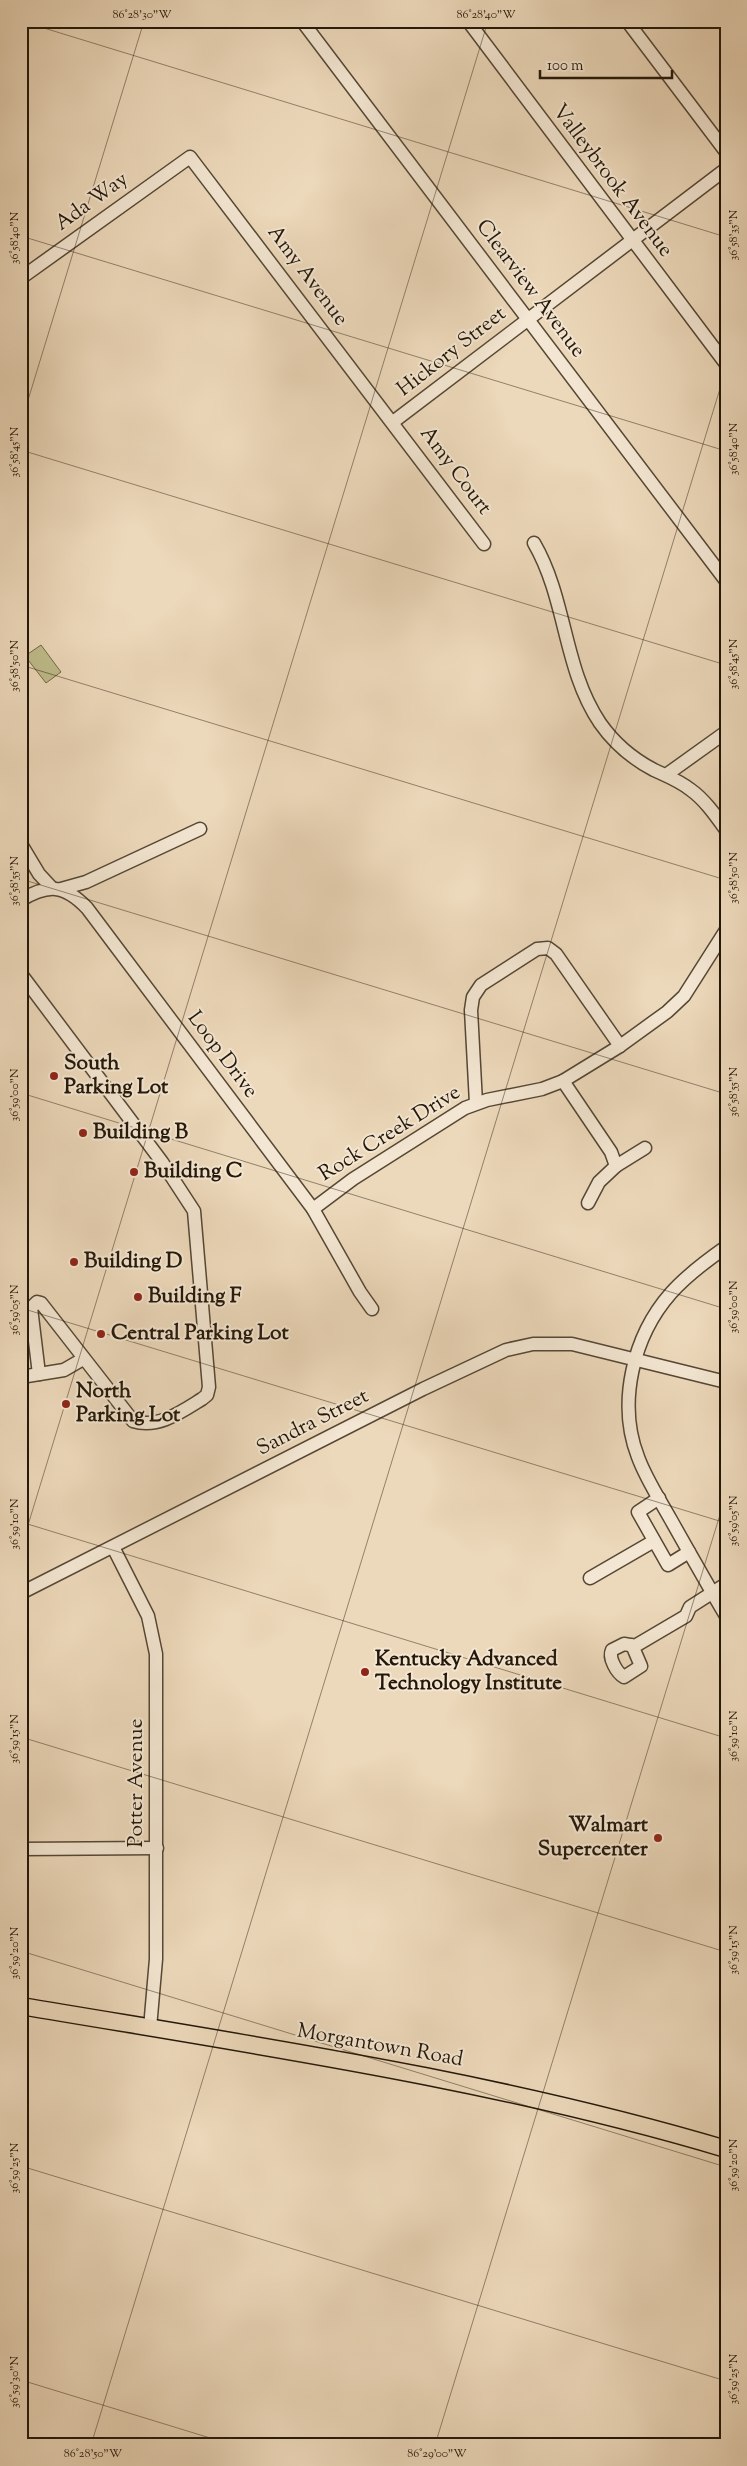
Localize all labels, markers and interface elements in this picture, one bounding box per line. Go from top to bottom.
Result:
text: 86°28'30"W [113,6,172,24]
text: 86°28'40"W [457,6,516,24]
scale bar [540,48,672,80]
text: 100 m [547,56,584,77]
street label: Valleybrook Avenue [544,98,680,264]
street label: Ada Way [49,165,135,239]
text: 36°58'35"N [725,209,743,260]
text: 36°58'40"N [6,211,24,264]
street label: Clearview Avenue [468,214,592,364]
street label: Amy Avenue [259,219,355,333]
street label: Hickory Street [391,300,513,404]
street label: Amy Court [412,421,498,521]
text: 36°58'40"N [725,422,743,475]
text: 36°58'45"N [6,426,24,477]
text: 36°58'45"N [725,638,743,689]
text: 36°58'50"N [6,640,24,692]
text: 36°58'50"N [725,852,743,904]
text: 36°58'55"N [6,856,24,906]
street label: Loop Drive [179,1005,265,1105]
place label: South Parking Lot [64,1049,169,1103]
text: 36°58'55"N [725,1067,743,1117]
text: 36°59'00"N [6,1068,24,1121]
marker: South Parking Lot [48,1070,60,1082]
street label: Rock Creek Drive [313,1078,467,1190]
place label: Building B [93,1118,189,1148]
marker: Building B [77,1127,89,1139]
place label: Building C [144,1157,243,1187]
marker: Building C [128,1166,140,1178]
place label: Building D [84,1247,183,1277]
marker: Building D [68,1256,80,1268]
text: 36°59'00"N [725,1280,743,1333]
place label: Building F [148,1282,242,1312]
text: 36°59'05"N [6,1284,24,1336]
marker: Building F [132,1291,144,1303]
place label: Central Parking Lot [111,1319,289,1349]
marker: Central Parking Lot [95,1328,107,1340]
place label: North Parking Lot [76,1377,181,1431]
street label: Sandra Street [252,1382,374,1464]
marker: North Parking Lot [60,1398,72,1410]
text: 36°59'05"N [725,1495,743,1547]
text: 36°59'10"N [6,1498,24,1550]
place label: Kentucky Advanced Technology Institute [375,1645,562,1699]
marker: Kentucky Advanced Technology Institute [359,1666,371,1678]
text: 36°59'10"N [725,1710,743,1762]
text: 36°59'15"N [6,1714,24,1764]
street label: Potter Avenue [122,1719,152,1847]
place label: Walmart Supercenter [538,1811,649,1865]
marker: Walmart Supercenter [652,1832,664,1844]
text: 36°59'15"N [725,1925,743,1975]
text: 36°59'20"N [6,1926,24,1979]
street label: Morgantown Road [295,2017,466,2075]
text: 36°59'20"N [725,2138,743,2191]
text: 36°59'25"N [6,2142,24,2193]
text: 36°59'25"N [725,2353,743,2404]
text: 36°59'30"N [6,2356,24,2408]
text: 86°28'50"W [64,2445,123,2463]
text: 86°29'00"W [407,2445,467,2463]

